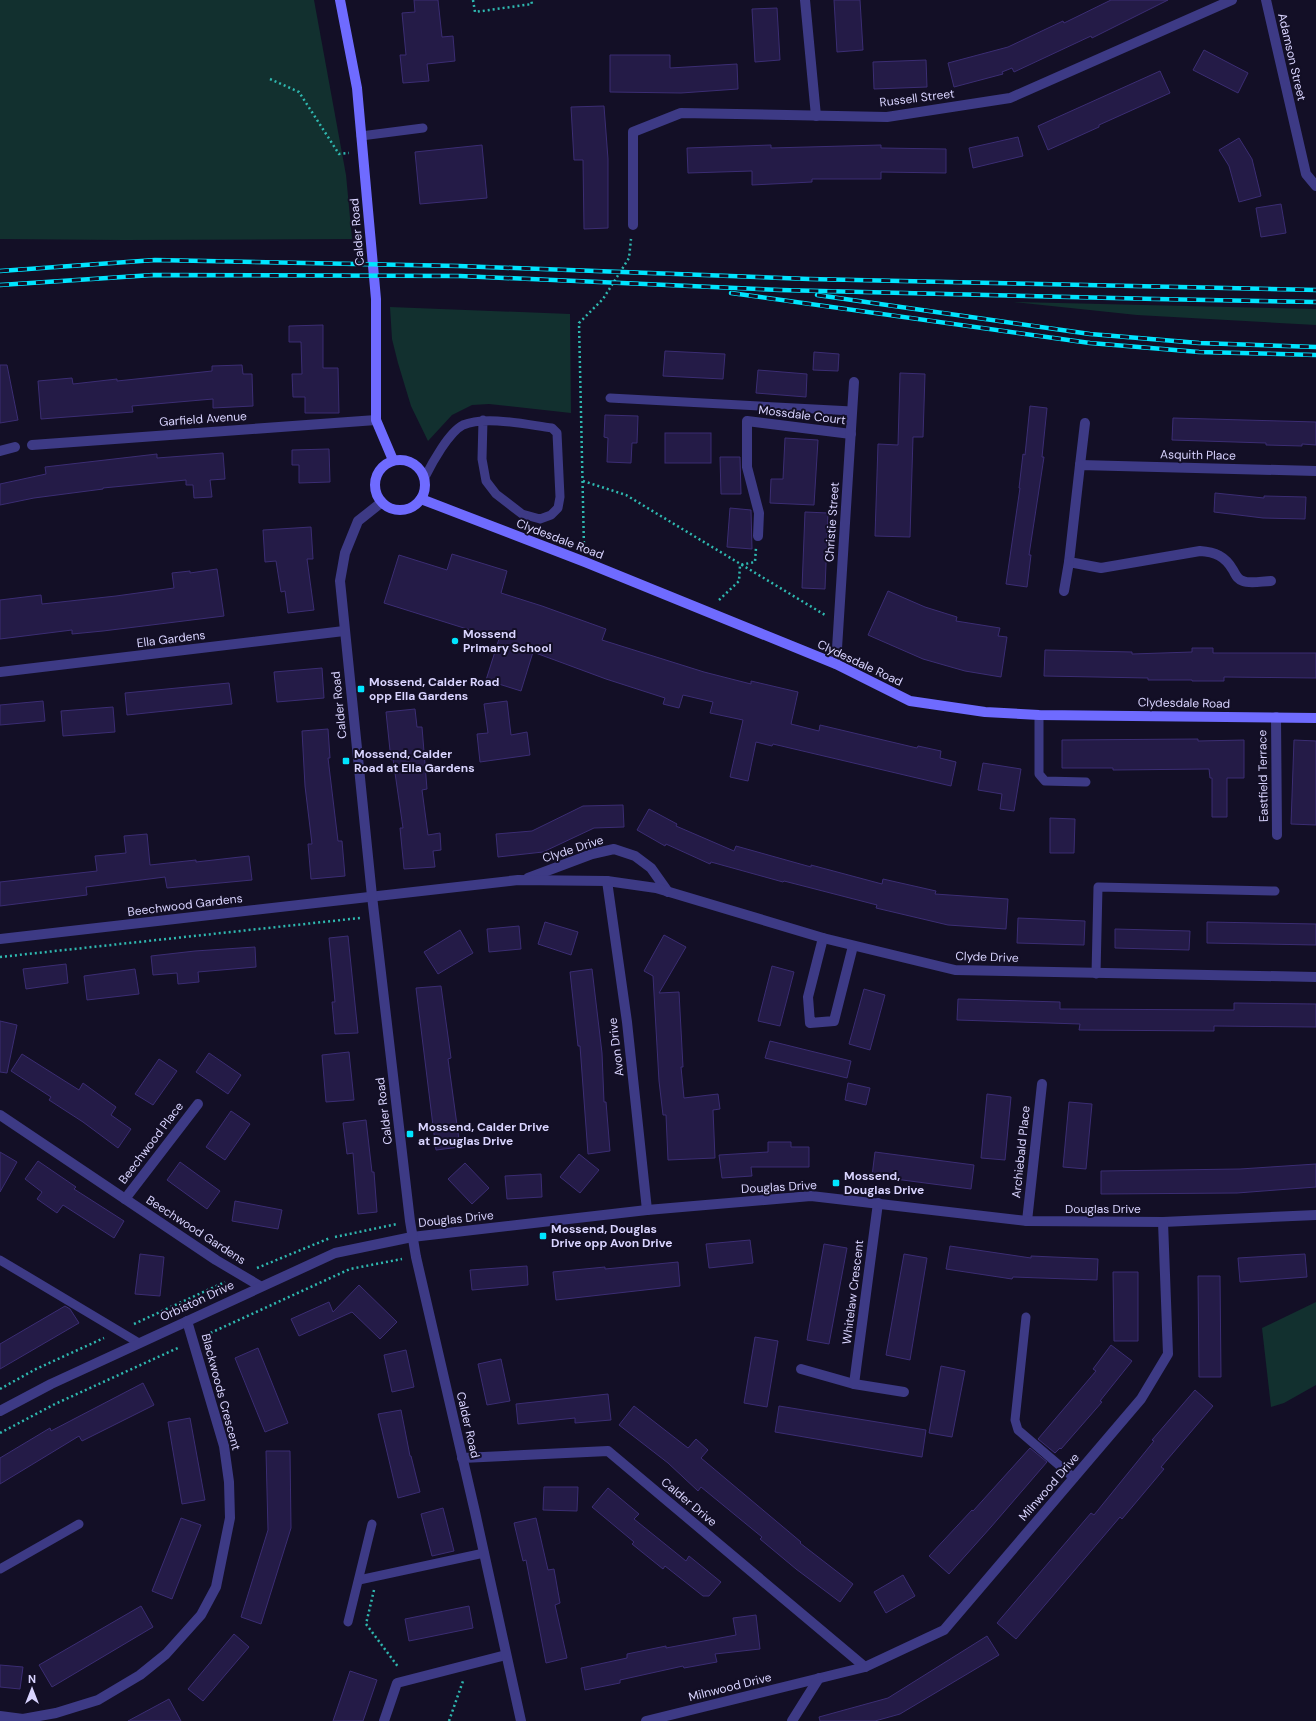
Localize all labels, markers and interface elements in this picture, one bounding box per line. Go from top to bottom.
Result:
street label: Adamson Street [1274,12,1310,103]
street label: Russell Street [879,85,956,111]
street label: Calder Road [346,198,368,266]
street label: Mossdale Court [757,402,847,428]
street label: Garfield Avenue [159,408,248,430]
street label: Asquith Place [1160,446,1236,464]
street label: Christie Street [821,481,843,563]
street label: Clydesdale Road [514,515,606,563]
place label: Mossend Primary School [463,626,552,656]
street label: Ella Gardens [136,627,206,651]
marker: Mossend Primary School [450,636,460,646]
street label: Clydesdale Road [815,636,905,690]
street label: Calder Road [328,670,350,740]
place label: Mossend, Calder Road opp Ella Gardens [369,674,499,704]
marker: Mossend, Calder Road opp Ella Gardens [356,684,366,694]
street label: Clydesdale Road [1138,694,1230,712]
street label: Eastfield Terrace [1254,730,1272,822]
place label: Mossend, Calder Road at Ella Gardens [354,746,475,776]
marker: Mossend, Calder Road at Ella Gardens [341,756,351,766]
street label: Clyde Drive [540,832,606,866]
street label: Beechwood Gardens [127,890,243,920]
street label: Clyde Drive [955,948,1019,966]
street label: Avon Drive [604,1017,628,1077]
street label: Calder Road [372,1076,396,1146]
street label: Beechwood Place [115,1099,187,1187]
street label: Archiebald Place [1008,1105,1034,1199]
place label: Mossend, Calder Drive at Douglas Drive [418,1119,549,1149]
marker: Mossend, Calder Drive at Douglas Drive [405,1129,415,1139]
place label: Mossend, Douglas Drive [844,1168,924,1198]
street label: Douglas Drive [741,1177,817,1197]
marker: Mossend, Douglas Drive [831,1178,841,1188]
street label: Beechwood Gardens [143,1192,249,1268]
street label: Douglas Drive [1065,1201,1141,1217]
street label: Douglas Drive [417,1207,495,1231]
place label: Mossend, Douglas Drive opp Avon Drive [551,1221,672,1251]
marker: Mossend, Douglas Drive opp Avon Drive [538,1231,548,1241]
street label: Whitelaw Crescent [839,1239,867,1345]
street label: Orbiston Drive [157,1277,237,1325]
street label: Blackwoods Crescent [198,1332,244,1452]
street label: Calder Road [453,1390,483,1460]
street label: Milnwood Drive [1015,1450,1083,1524]
street label: Calder Drive [658,1474,720,1530]
north arrow [12,1669,52,1709]
street label: Milnwood Drive [687,1669,773,1705]
text: N [28,1672,36,1686]

